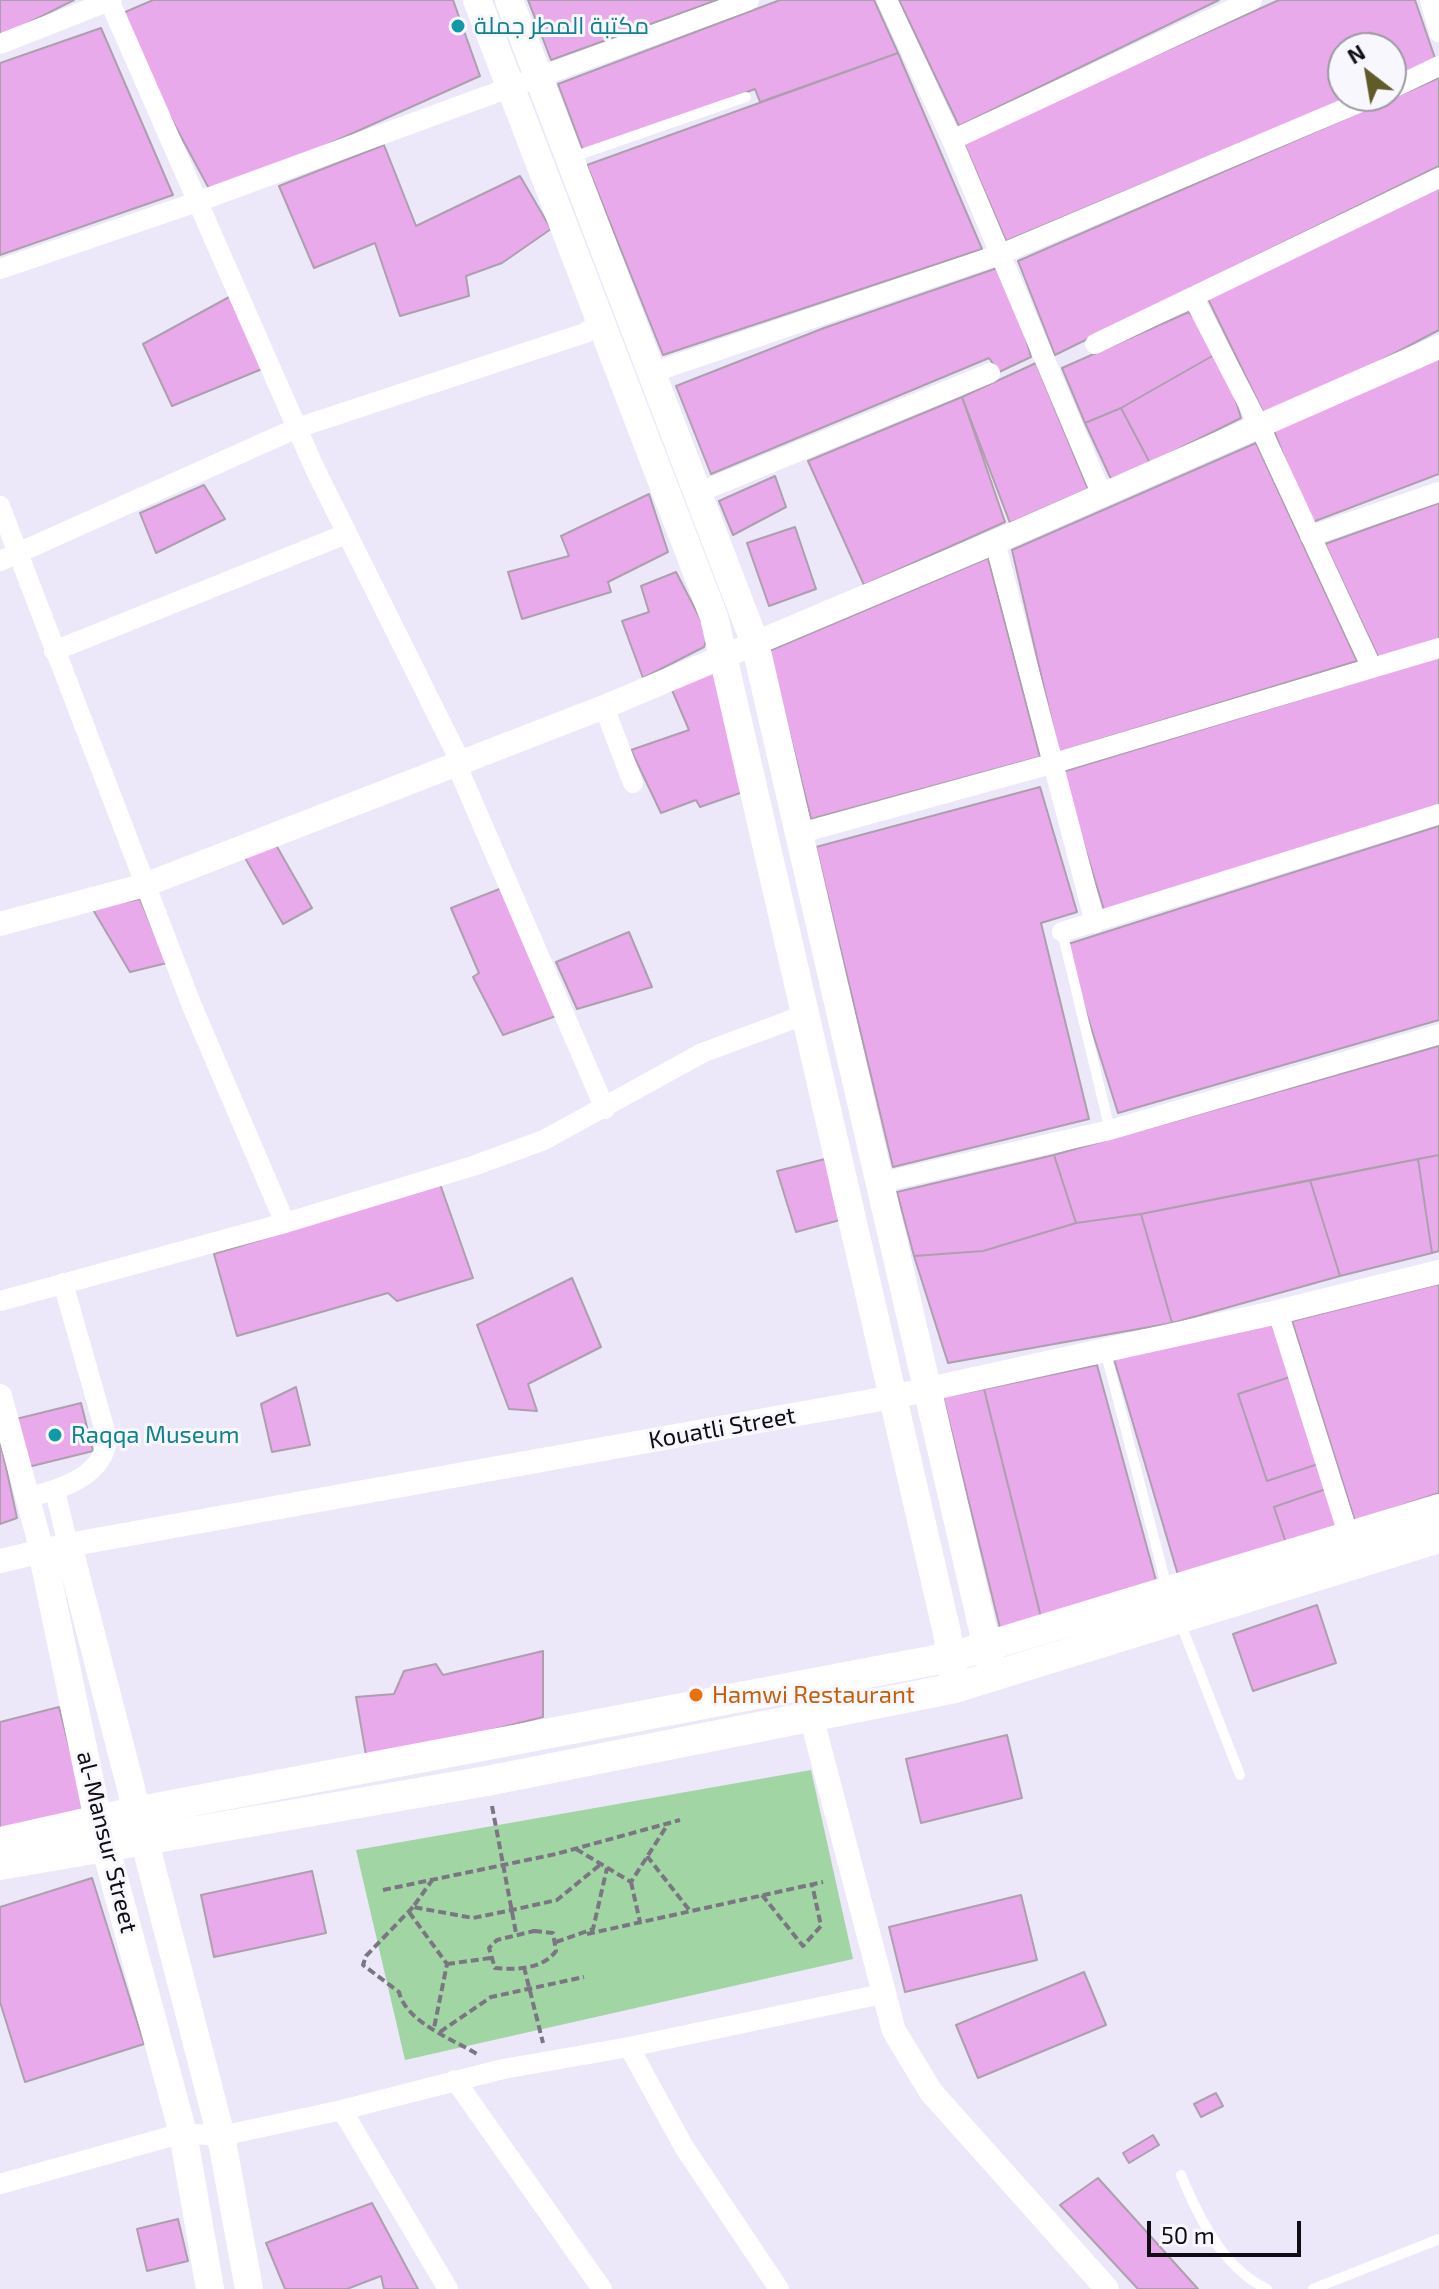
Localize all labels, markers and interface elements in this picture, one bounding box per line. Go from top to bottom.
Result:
place label: مكتبة المطر جملة [474,12,649,40]
marker: مكتبة المطر جملة [449,17,467,35]
north arrow [1327,32,1407,112]
text: N [1342,38,1369,68]
street label: Kouatli Street [646,1401,798,1455]
place label: Raqqa Museum [71,1421,239,1449]
marker: Raqqa Museum [46,1426,64,1444]
place label: Hamwi Restaurant [712,1681,915,1709]
marker: Hamwi Restaurant [687,1686,705,1704]
street label: al-Mansur Street [70,1748,144,1936]
scale bar [1151,2205,1305,2255]
text: 50 m [1161,2220,1215,2249]

